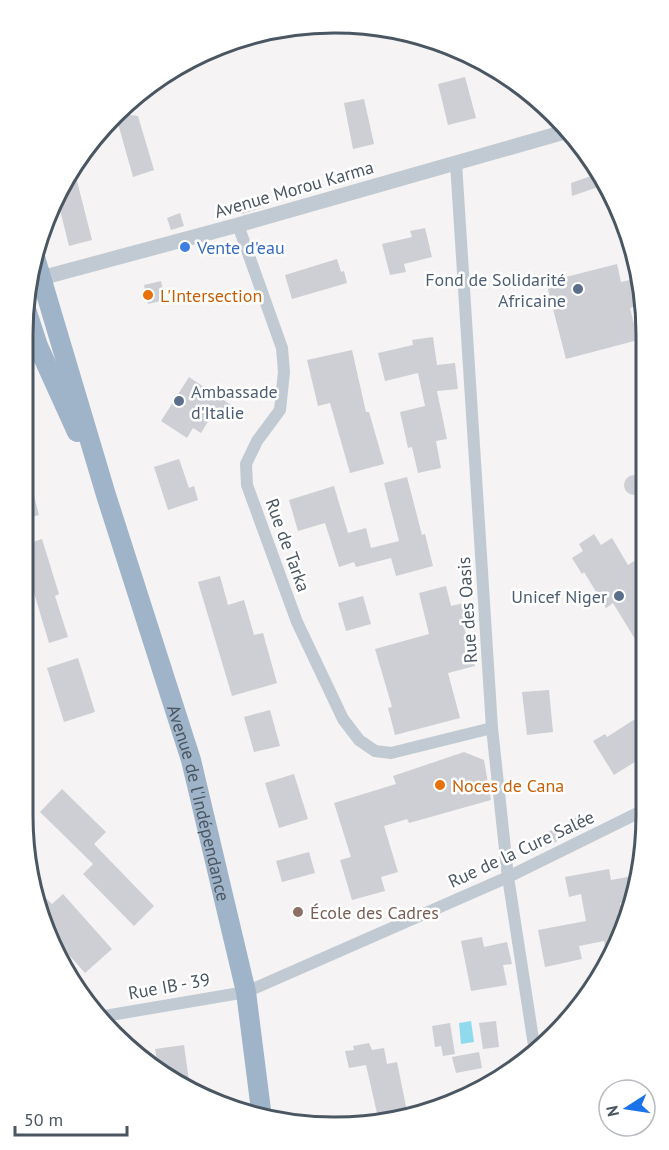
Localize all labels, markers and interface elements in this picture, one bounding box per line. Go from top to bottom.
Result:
street label: Avenue Morou Karma [212,155,376,223]
place label: Vente d'eau [196,236,285,259]
marker: Vente d'eau [178,240,192,254]
place label: Fond de Solidarité Africaine [425,268,566,312]
marker: Fond de Solidarité Africaine [571,282,585,296]
place label: L'Intersection [160,284,262,307]
marker: L'Intersection [141,288,155,302]
place label: Ambassade d'Italie [191,380,278,424]
marker: Ambassade d'Italie [172,394,186,408]
street label: Rue de Tarka [260,495,316,595]
street label: Rue des Oasis [452,556,482,664]
place label: Unicef Niger [511,585,607,608]
marker: Unicef Niger [612,589,626,603]
street label: Avenue de l'Indépendance [162,702,235,903]
place label: Noces de Cana [452,774,564,797]
marker: Noces de Cana [433,778,447,792]
street label: Rue de la Cure Salée [444,805,598,893]
place label: École des Cadres [310,901,439,924]
marker: École des Cadres [291,905,305,919]
street label: Rue IB - 39 [126,967,212,1005]
north arrow [597,1078,657,1138]
scale bar [15,1099,128,1137]
text: N [601,1104,623,1118]
text: 50 m [24,1108,63,1131]

